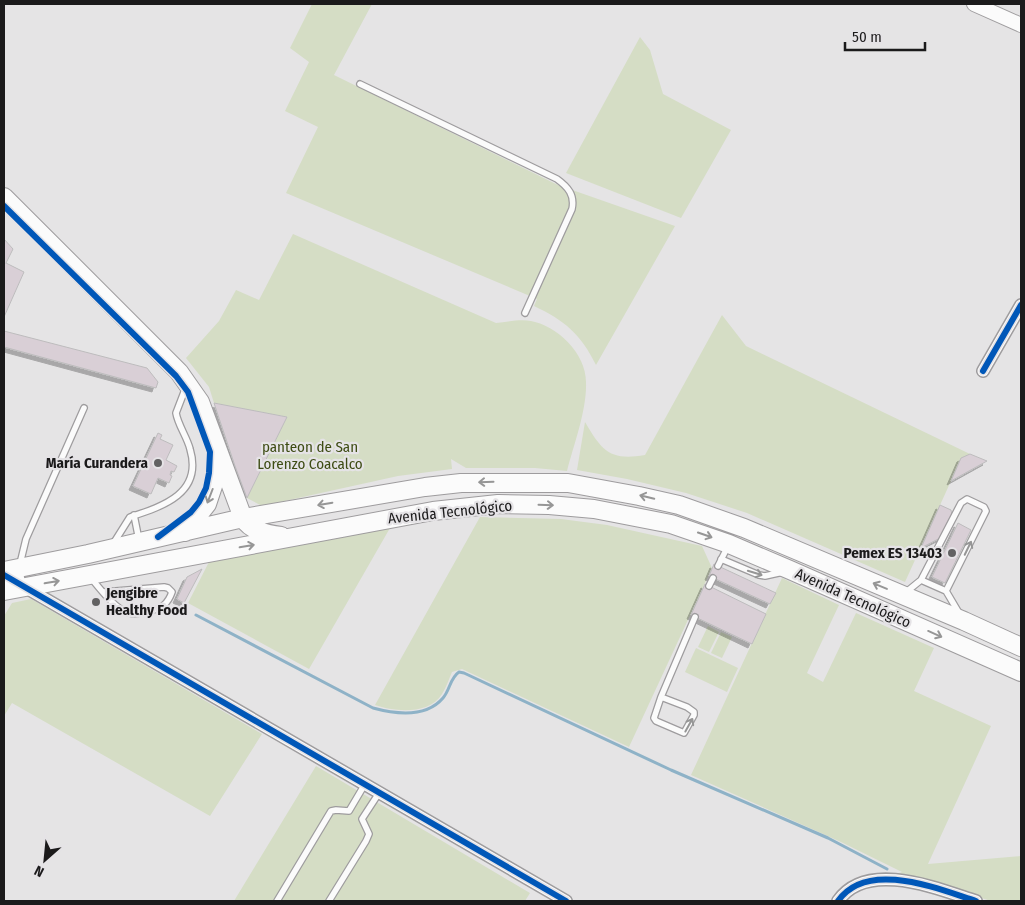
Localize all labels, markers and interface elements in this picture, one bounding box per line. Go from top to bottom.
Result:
scale bar [845,20,925,52]
text: 50 m [852,28,882,46]
park label: panteon de San Lorenzo Coacalco [257,438,363,473]
place label: María Curandera [46,454,149,472]
marker: María Curandera [152,457,164,469]
one-way arrow [478,477,494,487]
one-way arrow [205,488,214,503]
one-way arrow [639,492,655,502]
street label: Avenida Tecnológico [387,497,513,527]
one-way arrow [317,500,333,510]
one-way arrow [538,500,554,510]
one-way arrow [697,531,712,540]
one-way arrow [239,540,255,550]
one-way arrow [964,541,973,556]
place label: Pemex ES 13403 [844,544,942,562]
marker: Pemex ES 13403 [946,547,958,559]
street label: Avenida Tecnológico [792,564,914,632]
one-way arrow [747,569,763,579]
one-way arrow [43,576,59,586]
one-way arrow [873,581,888,590]
place label: Jengibre Healthy Food [105,584,188,619]
marker: Jengibre Healthy Food [90,596,102,608]
one-way arrow [927,629,942,639]
one-way arrow [684,718,694,732]
north arrow [20,835,70,885]
text: N [32,862,47,881]

